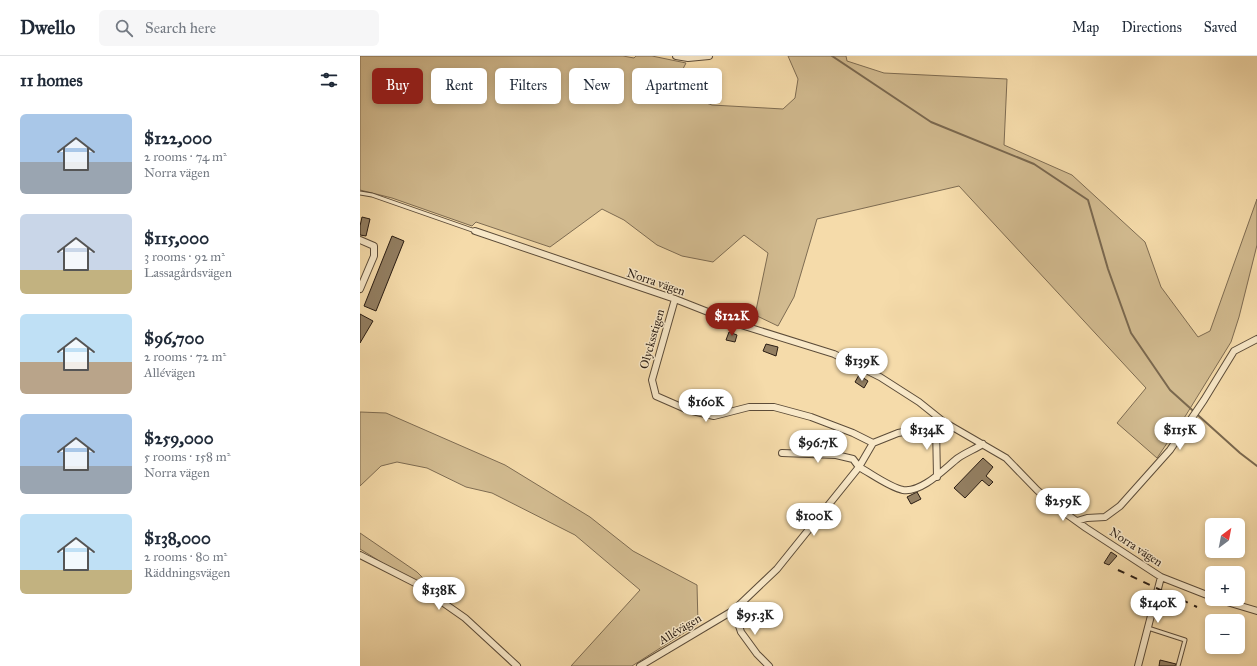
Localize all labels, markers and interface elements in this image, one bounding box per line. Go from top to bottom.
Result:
search box [99,10,379,46]
text: Dwello [20,16,75,39]
icon: search [113,17,135,39]
text: Search here [145,19,216,37]
text: Map [1072,19,1099,36]
text: Directions [1121,19,1182,36]
text: Saved [1204,19,1237,36]
chip: Buy [372,68,423,104]
chip: Rent [431,68,487,104]
chip: Filters [495,68,561,104]
chip: New [569,68,624,104]
chip: Apartment [632,68,722,104]
icon: filters [318,69,340,91]
text: 11 homes [20,70,83,91]
text: $122,000 [144,128,212,149]
icon: home [52,130,100,178]
text: 2 rooms · 74 m² [144,149,227,165]
text: Norra vägen [144,165,210,181]
text: $115,000 [144,228,209,249]
icon: home [52,230,100,278]
text: 3 rooms · 92 m² [144,249,225,265]
text: Lassagårdsvägen [144,265,232,281]
street label: Norra vägen [625,266,687,300]
pin: $122K [704,303,760,337]
street label: Olycksstigen [637,307,668,371]
text: $122K [715,308,749,324]
text: $96,700 [144,328,204,349]
icon: home [52,330,100,378]
pin: $139K [834,348,890,382]
text: 2 rooms · 72 m² [144,349,226,365]
text: $139K [845,353,879,369]
text: Allévägen [144,365,195,381]
pin: $160K [678,389,734,423]
text: $160K [688,394,724,410]
pin: $134K [899,417,955,451]
pin: $115K [1152,417,1208,451]
text: $134K [910,422,944,438]
text: $115K [1163,422,1197,438]
text: $259,000 [144,428,214,449]
icon: home [52,430,100,478]
pin: $96.7K [785,430,851,464]
text: $96.7K [798,435,838,451]
text: 5 rooms · 158 m² [144,449,231,465]
text: Norra vägen [144,465,210,481]
pin: $259K [1035,488,1091,522]
text: $259K [1045,493,1081,509]
pin: $100K [786,503,842,537]
text: $100K [795,508,833,524]
north arrow [1205,518,1245,558]
map controls [1205,518,1245,654]
street label: Norra vägen [1106,525,1166,570]
text: $138,000 [144,528,211,549]
icon: home [52,530,100,578]
text: 2 rooms · 80 m² [144,549,227,565]
text: Räddningsvägen [144,565,230,581]
button: + [1205,566,1245,606]
pin: $138K [411,577,467,611]
text: $138K [422,582,456,598]
pin: $140K [1130,590,1186,624]
text: $140K [1140,595,1176,611]
pin: $95.3K [722,602,788,636]
text: $95.3K [736,607,774,623]
street label: Allévägen [655,611,705,649]
button: − [1205,614,1245,654]

